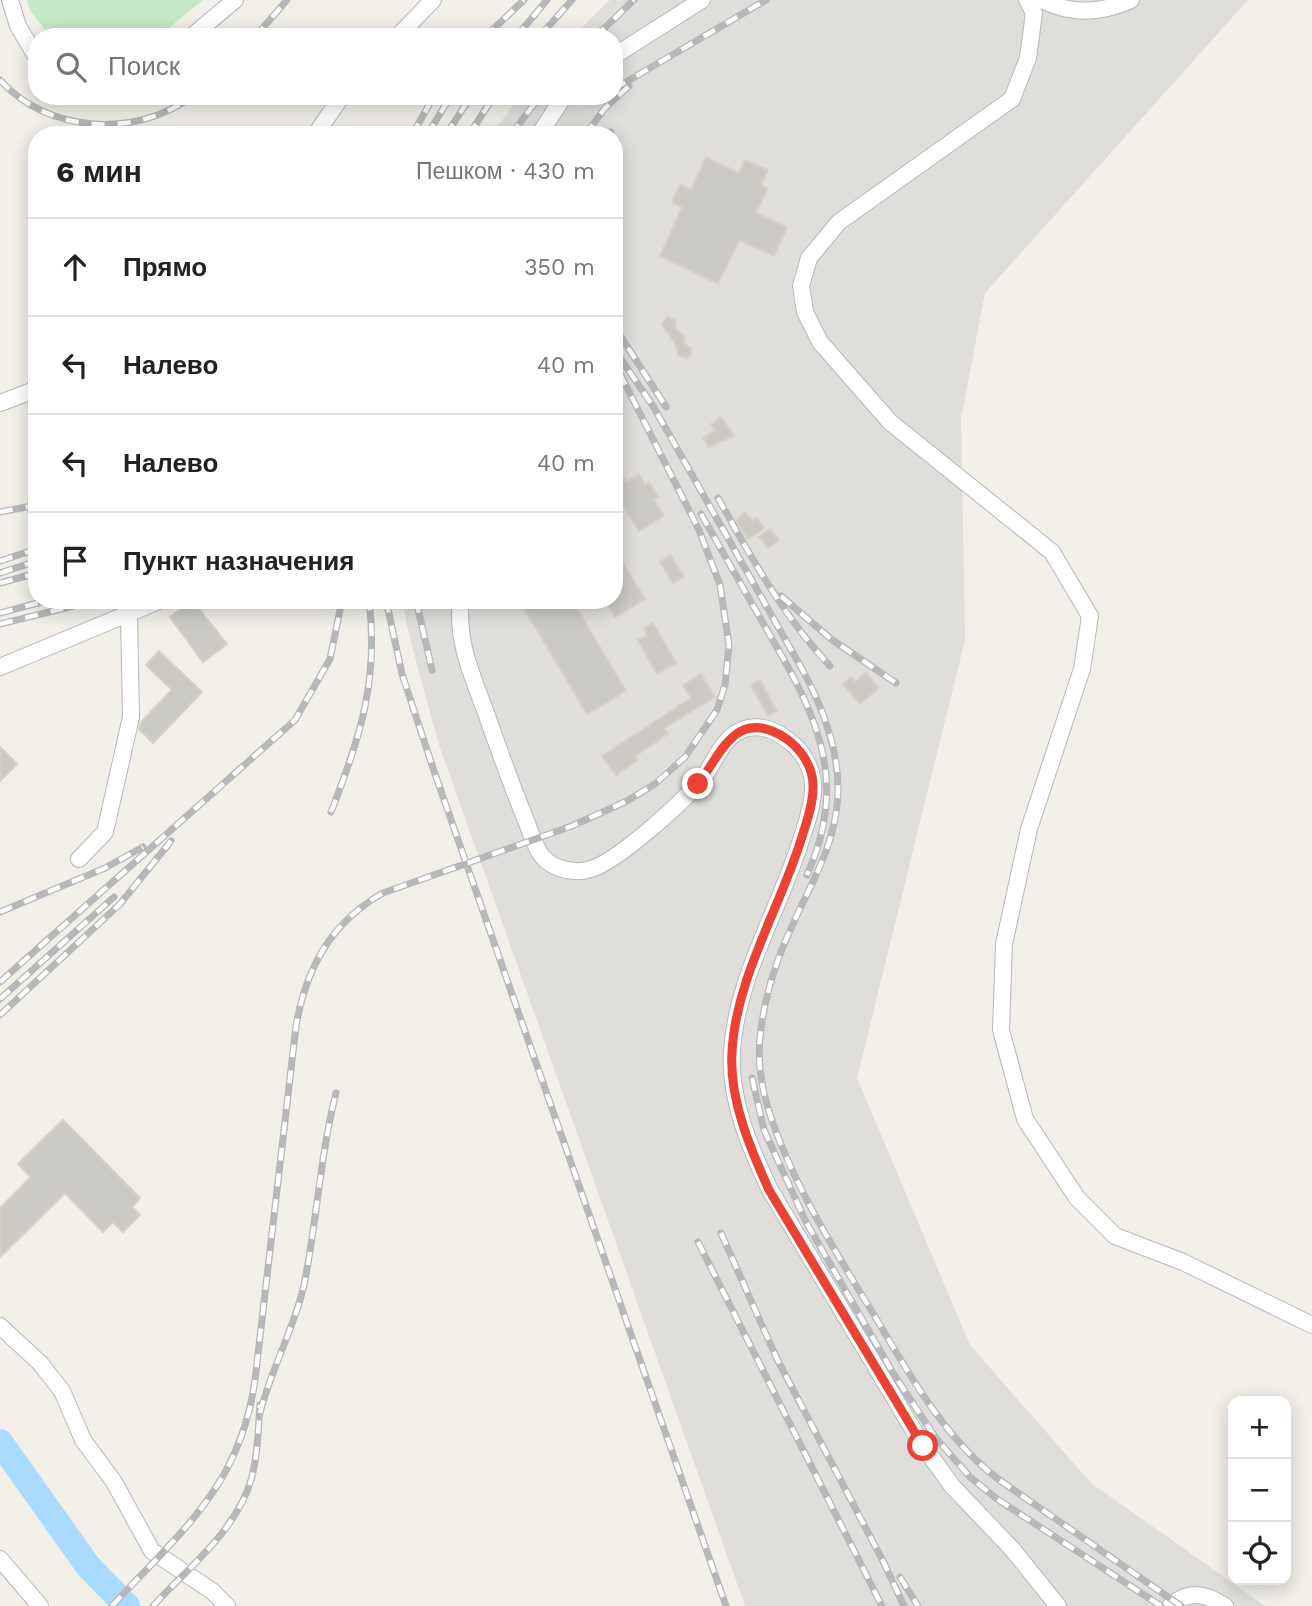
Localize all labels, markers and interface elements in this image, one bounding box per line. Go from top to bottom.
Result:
search box [28,28,623,105]
icon: search [52,48,90,86]
text: Поиск [108,51,180,81]
text: 6 мин [56,154,142,189]
text: Пешком · 430 m [416,158,595,185]
icon: ahead [56,248,94,286]
text: Прямо [123,252,207,282]
text: 350 m [524,254,595,281]
icon: left [56,346,94,384]
text: Налево [123,350,218,380]
text: 40 m [537,352,595,379]
icon: left [56,444,94,482]
text: Налево [123,448,218,478]
text: 40 m [537,450,595,477]
icon: arrive [56,542,94,580]
text: Пункт назначения [123,546,354,576]
route end [682,768,713,799]
map controls [1228,1396,1291,1585]
button: + [1228,1396,1291,1459]
route start [907,1430,938,1461]
button: − [1228,1459,1291,1522]
button: locate [1228,1522,1291,1585]

